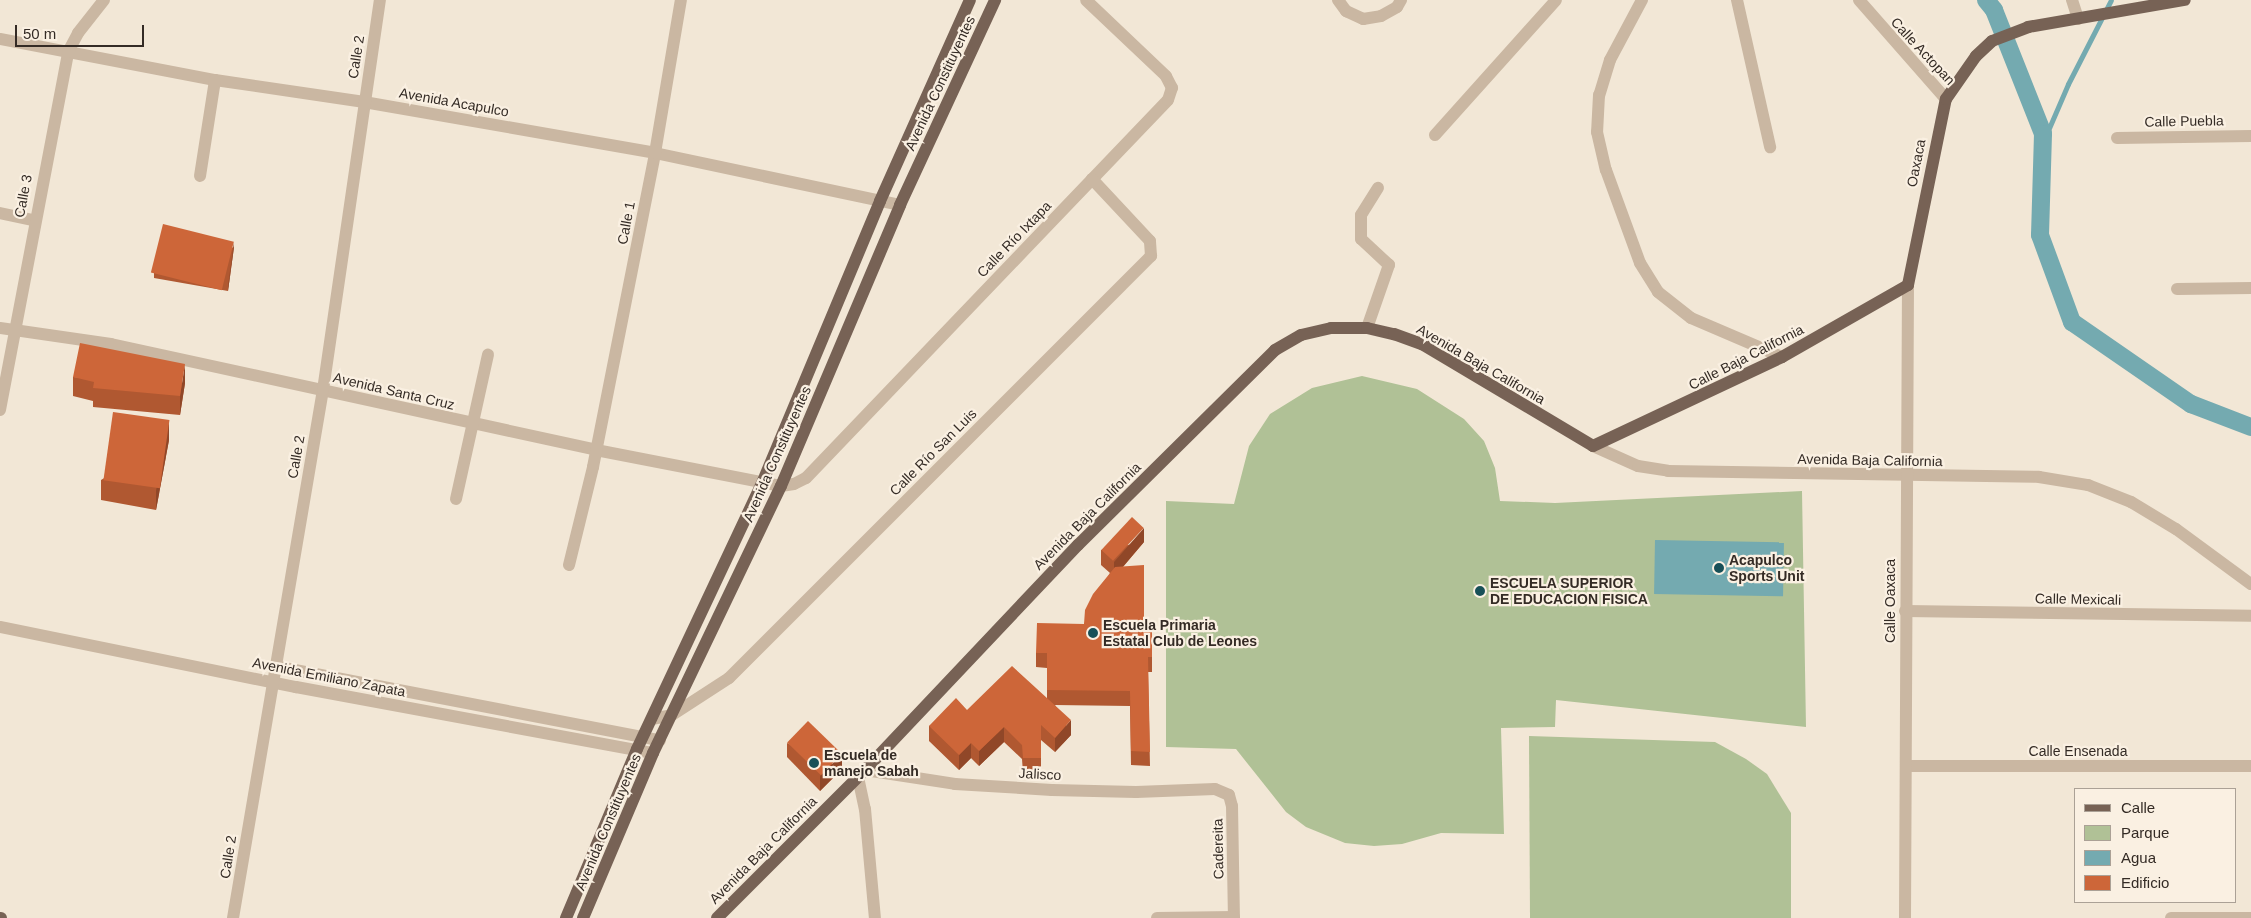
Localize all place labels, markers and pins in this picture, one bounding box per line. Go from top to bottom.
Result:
place label: Acapulco Sports Unit [1729,552,1804,584]
marker: Acapulco Sports Unit [1713,562,1725,574]
place label: ESCUELA SUPERIOR DE EDUCACION FISICA [1490,575,1648,608]
marker: ESCUELA SUPERIOR DE EDUCACION FISICA [1474,585,1486,597]
place label: Escuela Primaria Estatal Club de Leones [1103,617,1257,650]
marker: Escuela Primaria Estatal Club de Leones [1087,627,1099,639]
place label: Escuela de manejo Sabah [824,747,919,780]
marker: Escuela de manejo Sabah [808,757,820,769]

